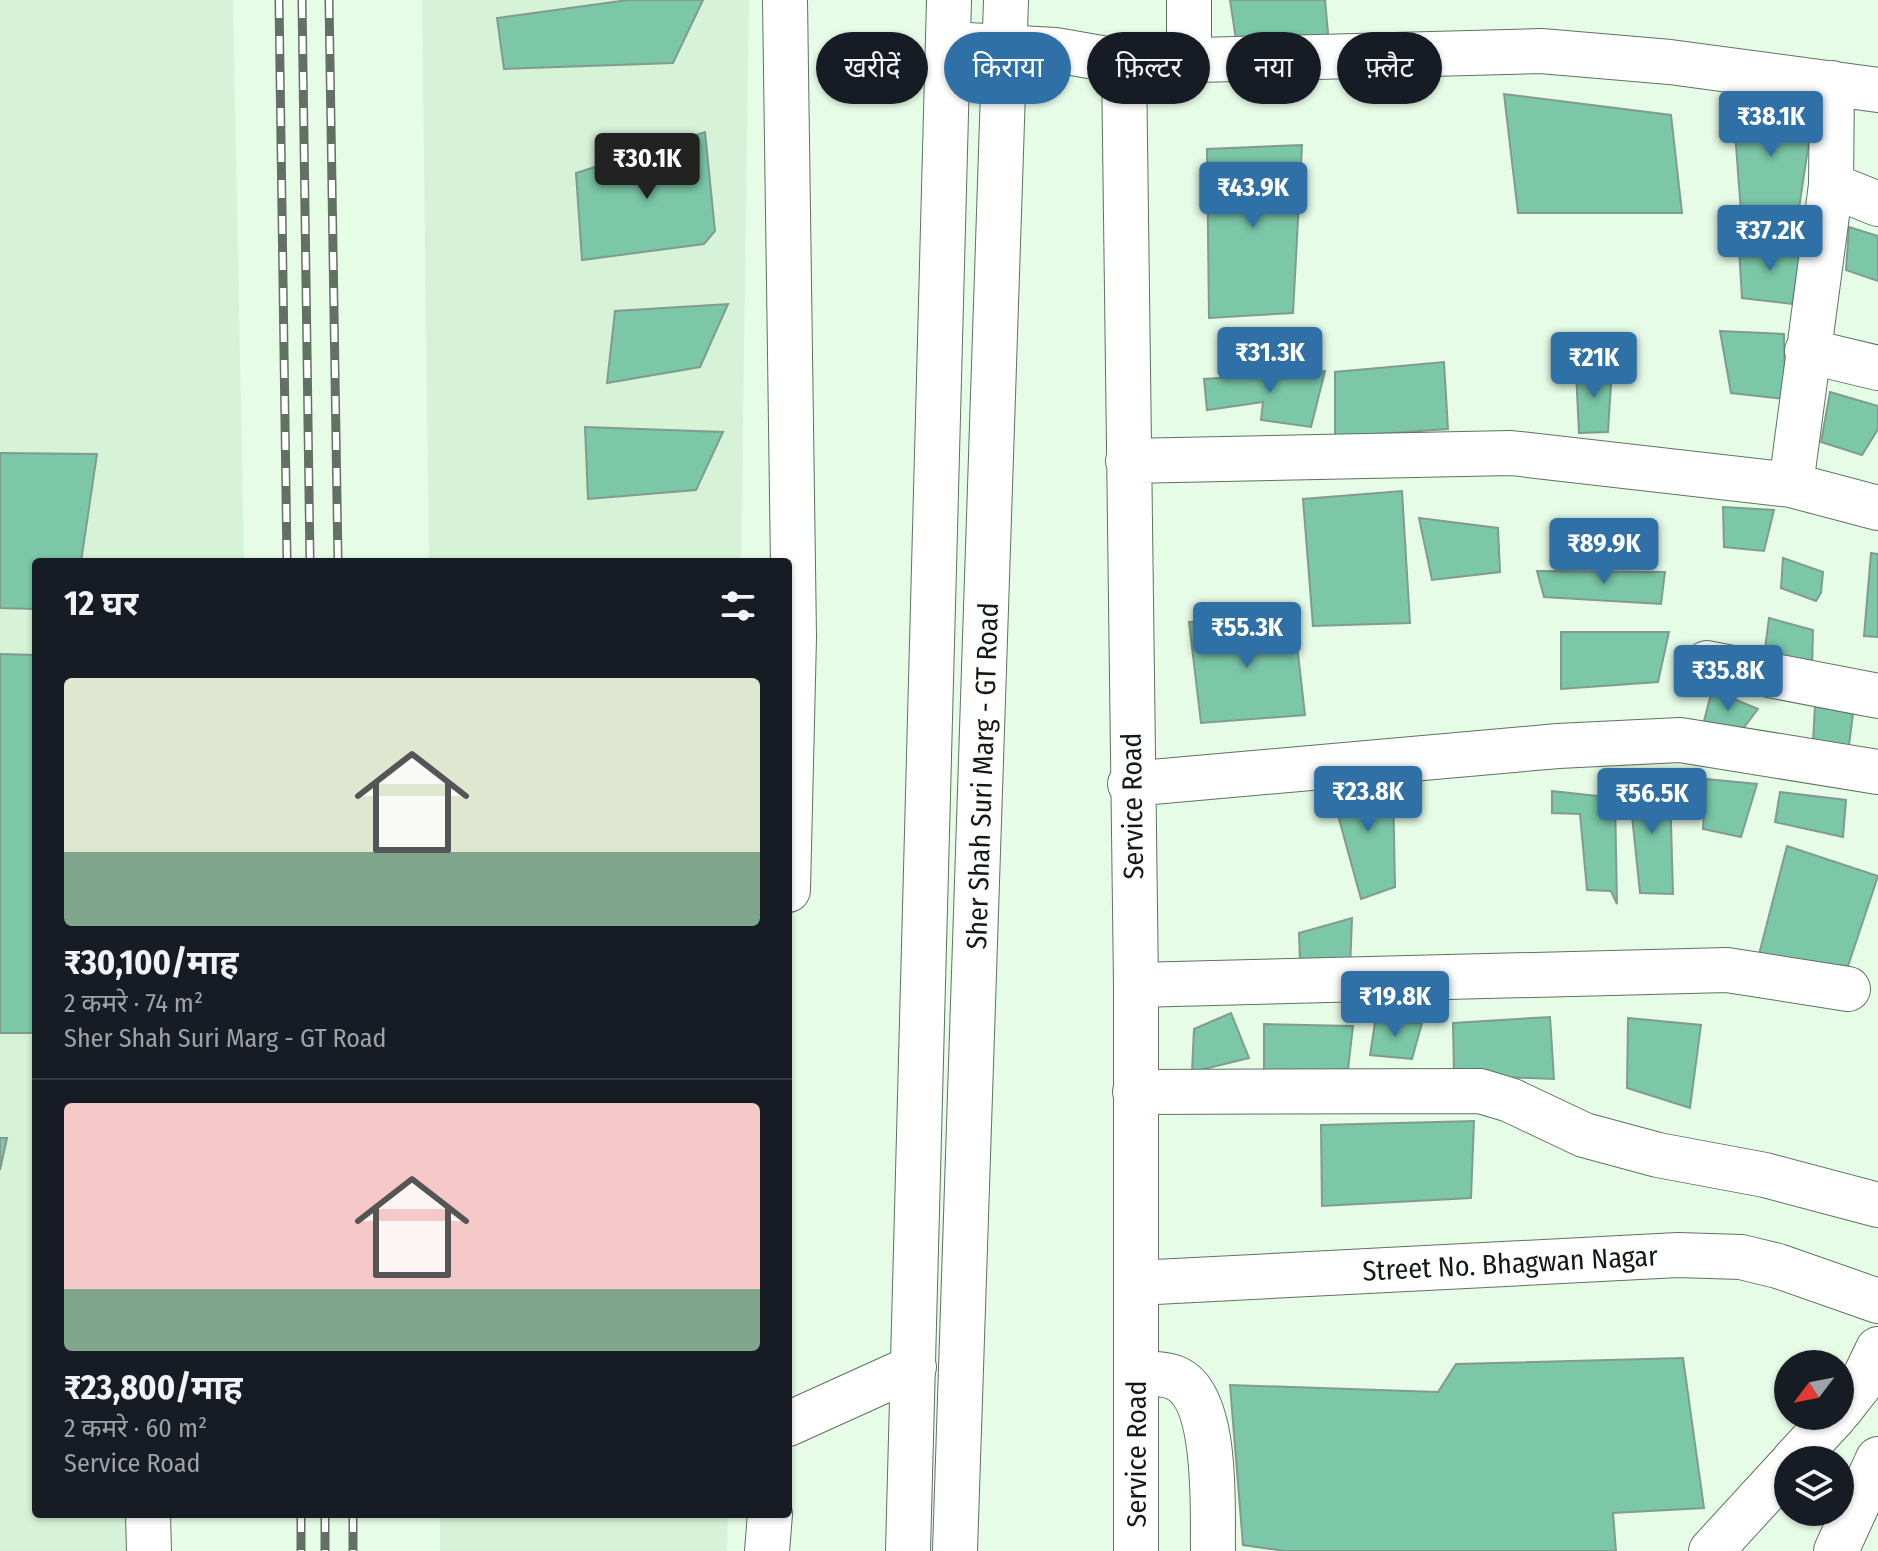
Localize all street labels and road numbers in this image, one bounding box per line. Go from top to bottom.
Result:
street label: Sher Shah Suri Marg - GT Road [960,602,1005,950]
street label: Service Road [1115,732,1150,880]
street label: Street No. Bhagwan Nagar [1362,1239,1659,1288]
street label: Service Road [1120,1381,1153,1527]

